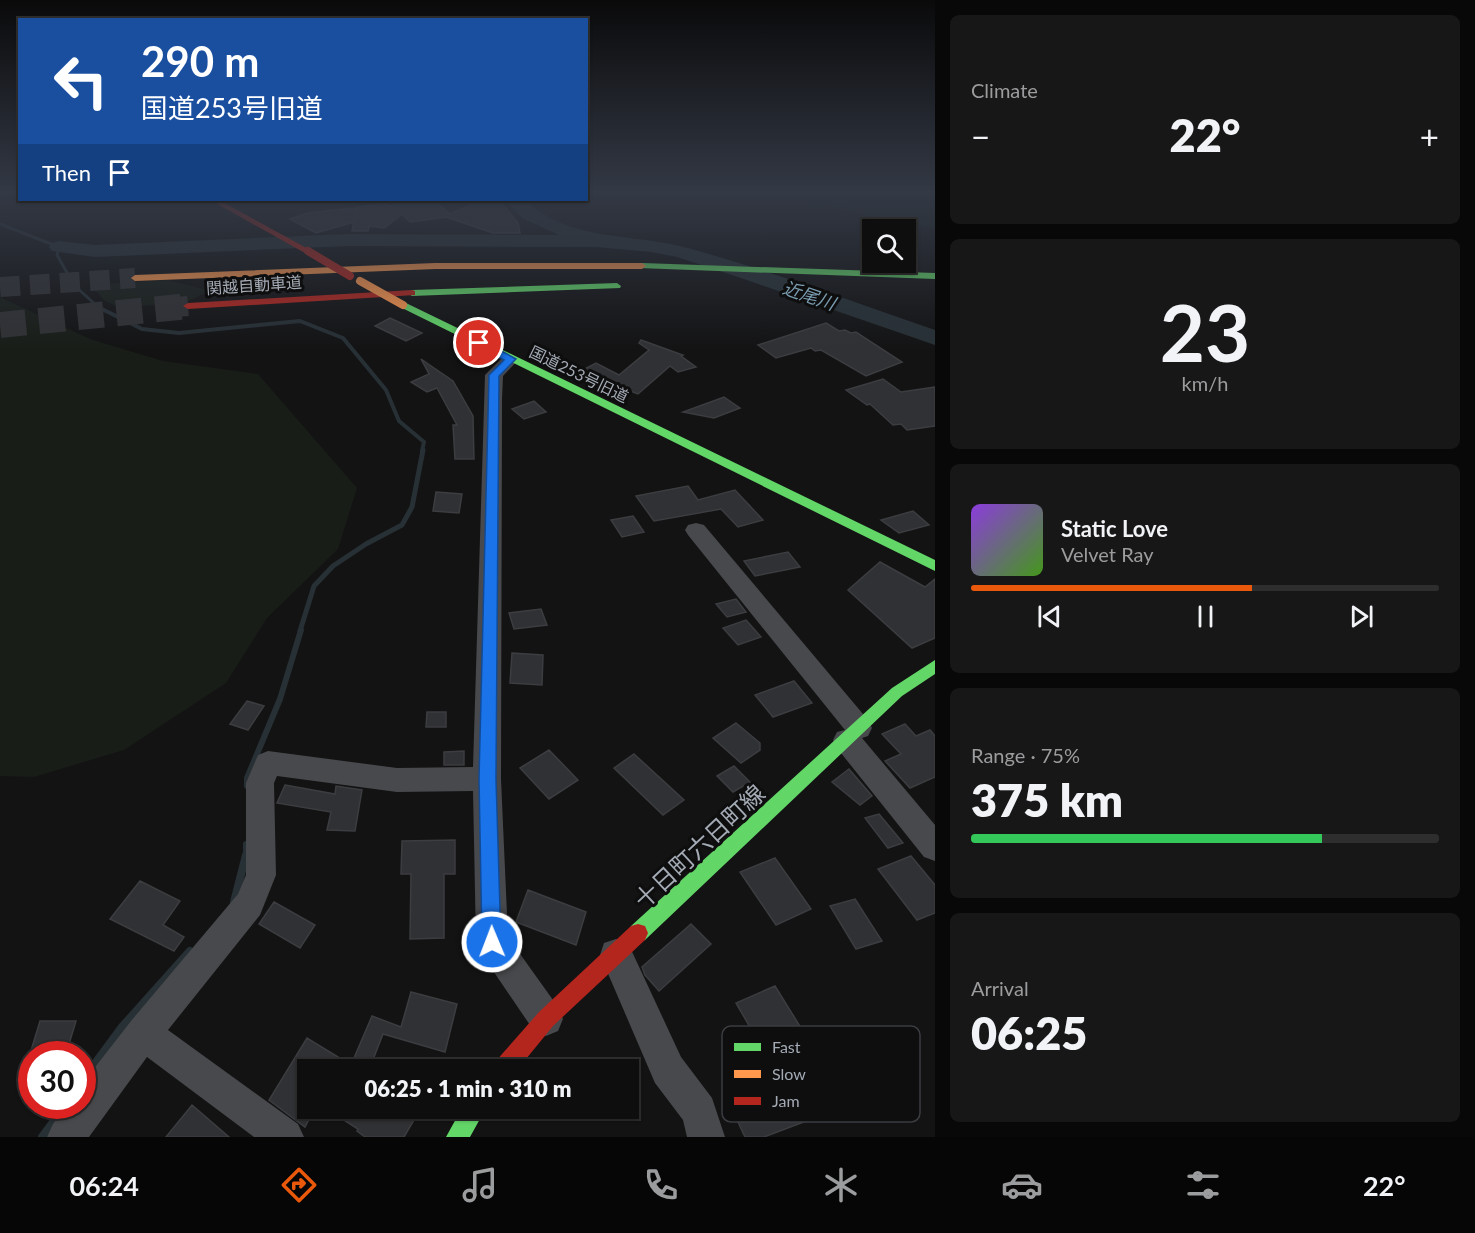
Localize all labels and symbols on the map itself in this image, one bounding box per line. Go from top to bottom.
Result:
street label: 関越自動車道 [205,272,303,297]
water label: 近尾川 [780,276,840,315]
pin [453,317,504,368]
street label: 国道253号旧道 [527,341,632,406]
street label: 十日町六日町線 [628,778,770,914]
position arrow [460,910,524,974]
legend [722,1026,920,1122]
text: Fast [772,1037,801,1056]
speed limit sign: 30 [18,1041,96,1119]
text: Slow [772,1064,806,1083]
text: Jam [772,1091,800,1110]

